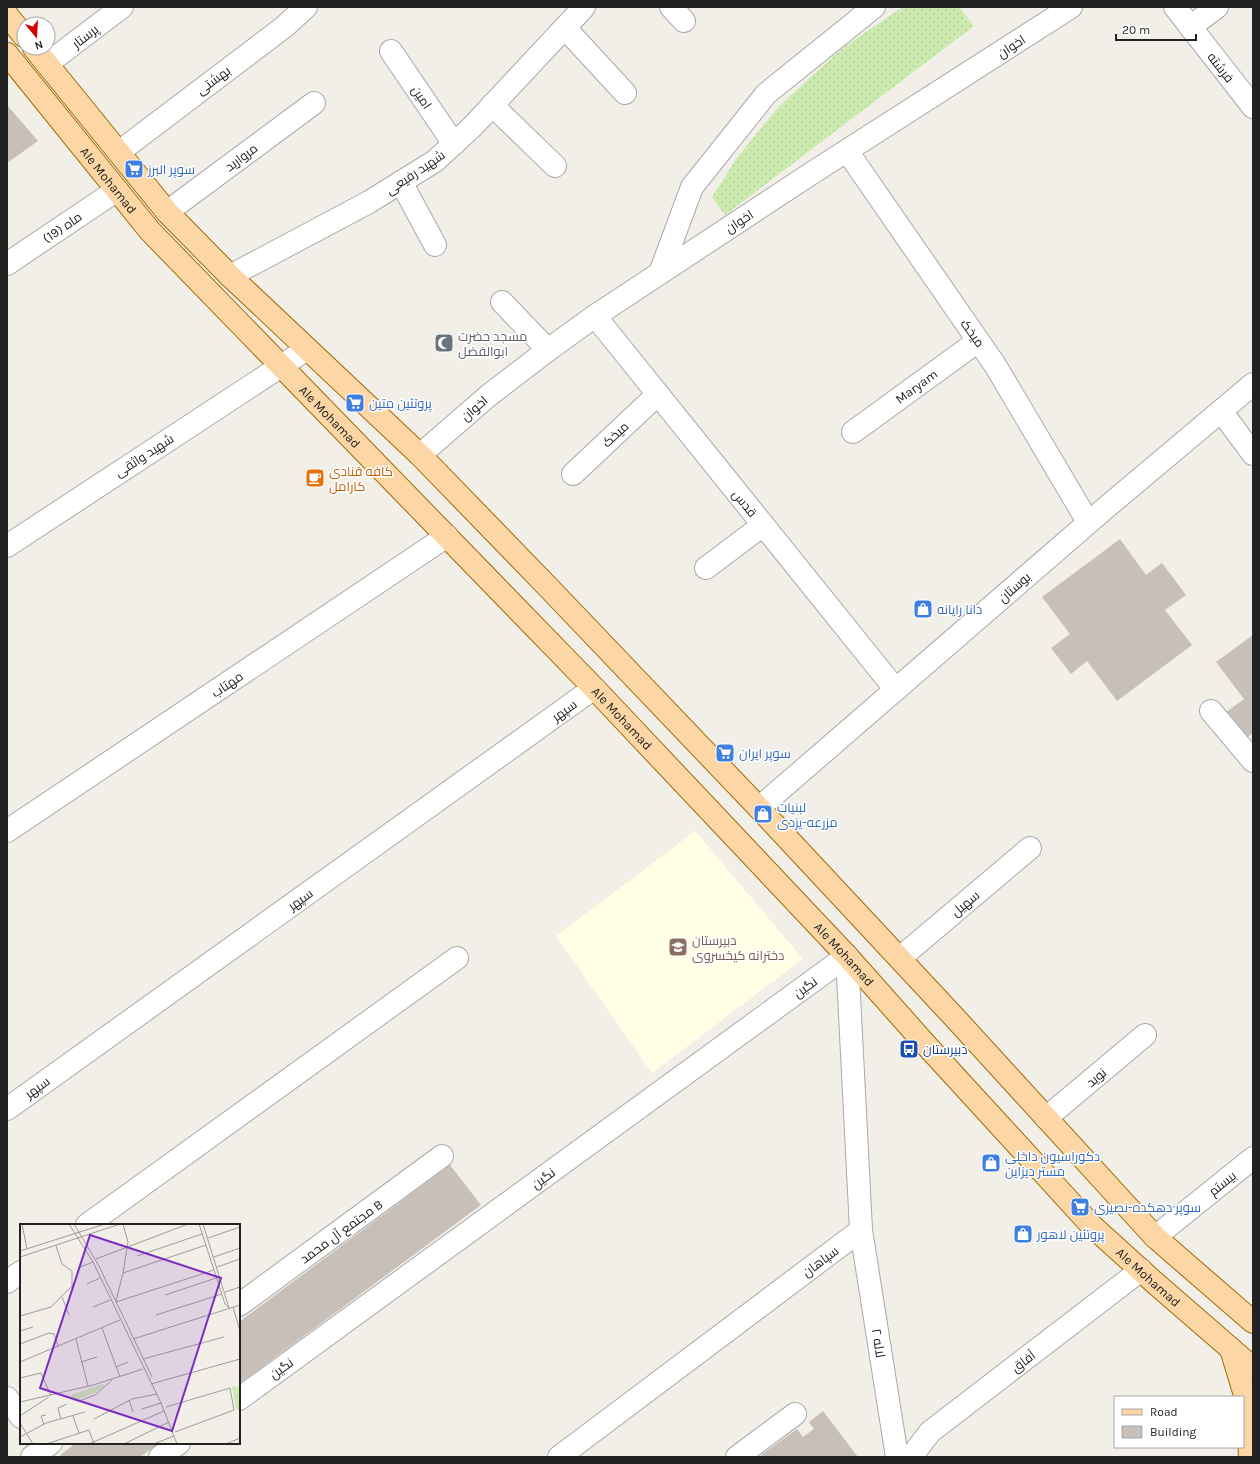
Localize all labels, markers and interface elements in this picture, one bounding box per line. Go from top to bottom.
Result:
north arrow [16,16,56,56]
scale bar [1116,16,1196,42]
street label: پرستار [68,21,103,53]
text: 20 m [1122,23,1150,37]
street label: اخوان [994,32,1028,61]
text: N [33,38,45,52]
street label: فرشته [1204,49,1237,85]
street label: بهشتی [193,63,233,98]
street label: امین [408,83,435,112]
street label: مروارید [222,140,260,174]
street label: Ale Mohamad [77,144,140,217]
street label: شهید رفیعی [383,147,448,198]
supermarket icon: سوپر البرز [123,158,145,180]
place label: سوپر البرز [147,162,195,179]
street label: اخوان [722,207,756,236]
street label: ماه (19) [40,209,85,246]
street label: میخک [958,316,988,350]
place label: مسجد حضرت ابوالفضل [458,329,527,359]
mosque icon: مسجد حضرت ابوالفضل [433,332,455,354]
street label: Maryam [892,366,940,407]
street label: Ale Mohamad [296,382,363,451]
supermarket icon: پروتئین متین [344,392,366,414]
street label: اخوان [458,393,491,424]
place label: پروتئین متین [369,396,432,413]
street label: میخک [599,418,632,450]
street label: شهید واثقی [112,431,176,480]
place label: کافه قنادی کارامل [329,464,393,494]
cafe icon: کافه قنادی کارامل [304,467,326,489]
street label: قدس [729,487,760,520]
street label: بوستان [995,569,1034,606]
shop icon: دانا رایانه [912,598,934,620]
place label: دانا رایانه [937,602,982,617]
street label: مهتاب [209,668,246,700]
street label: Ale Mohamad [589,684,655,753]
street label: سپهر [548,696,580,726]
supermarket icon: سوپر ایران [714,742,736,764]
place label: سوپر ایران [739,746,791,763]
place label: لبنیات مزرعه-یزدی [777,800,838,830]
shop icon: لبنیات مزرعه-یزدی [752,803,774,825]
street label: سپهر [284,885,316,915]
street label: سهیل [948,887,982,919]
street label: Ale Mohamad [811,919,877,989]
place label: دبیرستان دخترانه کیخسروی [692,933,784,963]
school or university icon: دبیرستان دخترانه کیخسروی [667,936,689,958]
street label: نگین [791,974,820,1001]
bus stop icon: دبیرستان [898,1038,920,1060]
place label: دبیرستان [923,1042,968,1057]
street label: نوید [1083,1065,1109,1090]
street label: سپهر [21,1073,53,1103]
place label: دکوراسیون داخلی مستر دیزاین [1005,1149,1100,1179]
shop icon: دکوراسیون داخلی مستر دیزاین [980,1152,1002,1174]
street label: نگین [529,1165,558,1192]
street label: بیستم [1206,1168,1240,1200]
street label: مجتمع آل محمد B [297,1196,386,1267]
supermarket icon: سوپر دهکده-نصیری [1069,1196,1091,1218]
place label: سوپر دهکده-نصیری [1094,1200,1201,1217]
shop icon: پروتئین لاهور [1012,1223,1034,1245]
inset map [20,1224,240,1444]
place label: پروتئین لاهور [1036,1227,1105,1244]
street label: سپاهان [799,1243,842,1281]
street label: Ale Mohamad [1113,1245,1184,1310]
street label: لاله ۲ [869,1327,888,1359]
street label: آفاق [1008,1347,1039,1375]
street label: نگین [267,1355,296,1382]
legend [1114,1396,1244,1448]
text: Road [1150,1405,1178,1419]
text: Building [1150,1425,1197,1439]

